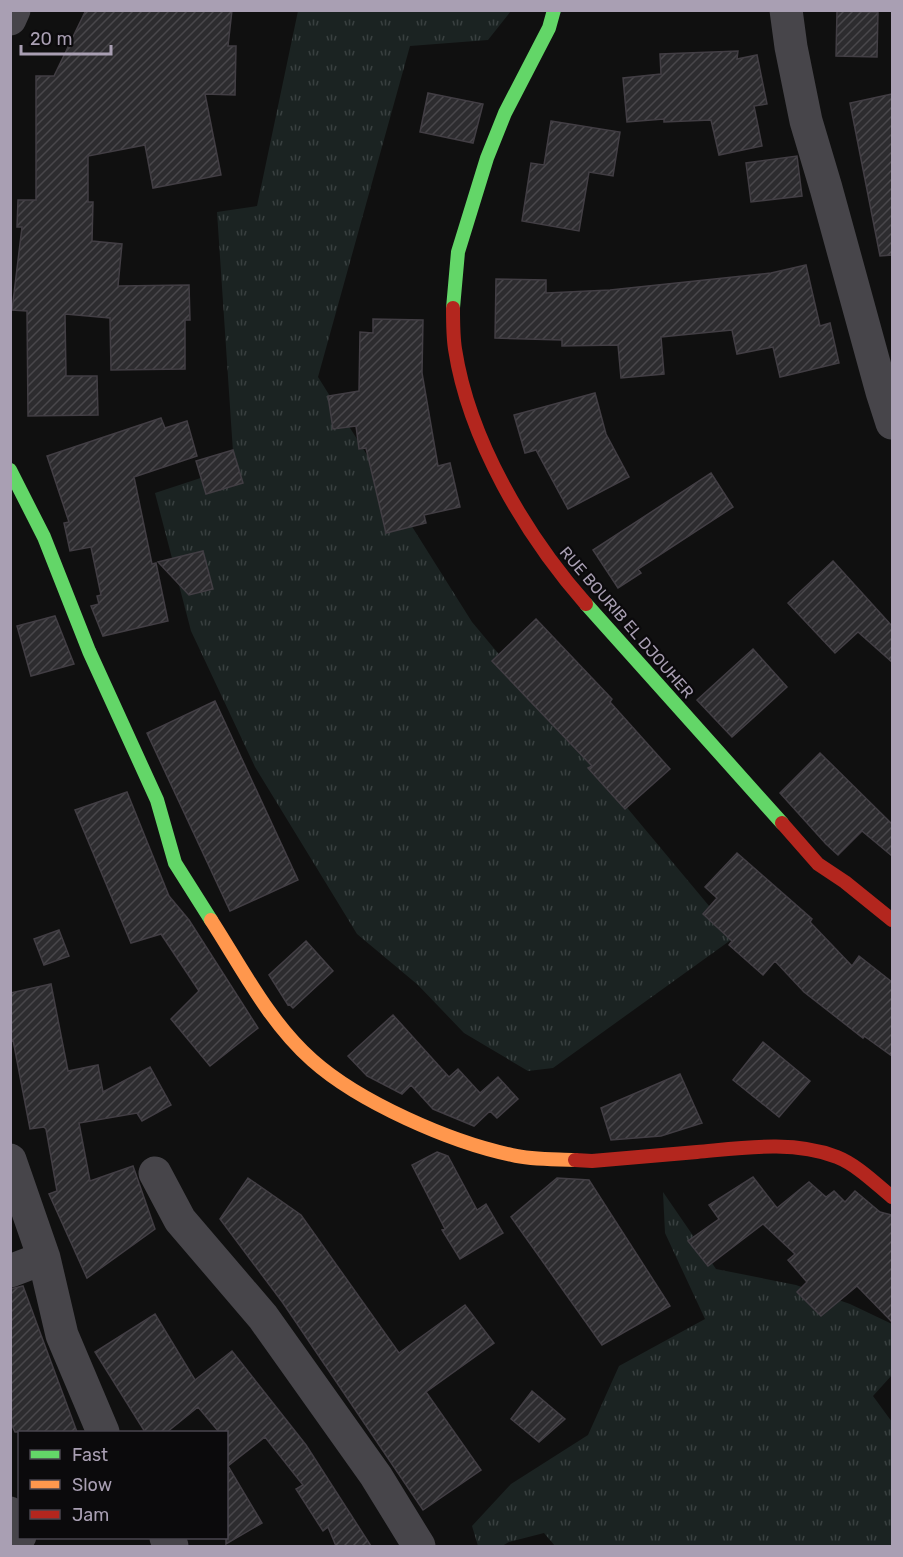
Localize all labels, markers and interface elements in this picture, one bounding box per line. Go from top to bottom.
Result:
scale bar [21,18,111,56]
text: 20 m [30,28,72,50]
street label: RUE BOURIB EL DJOUHER [556,543,698,702]
legend [18,1431,228,1539]
text: Fast [72,1444,108,1466]
text: Slow [72,1474,112,1496]
text: Jam [72,1504,109,1526]

